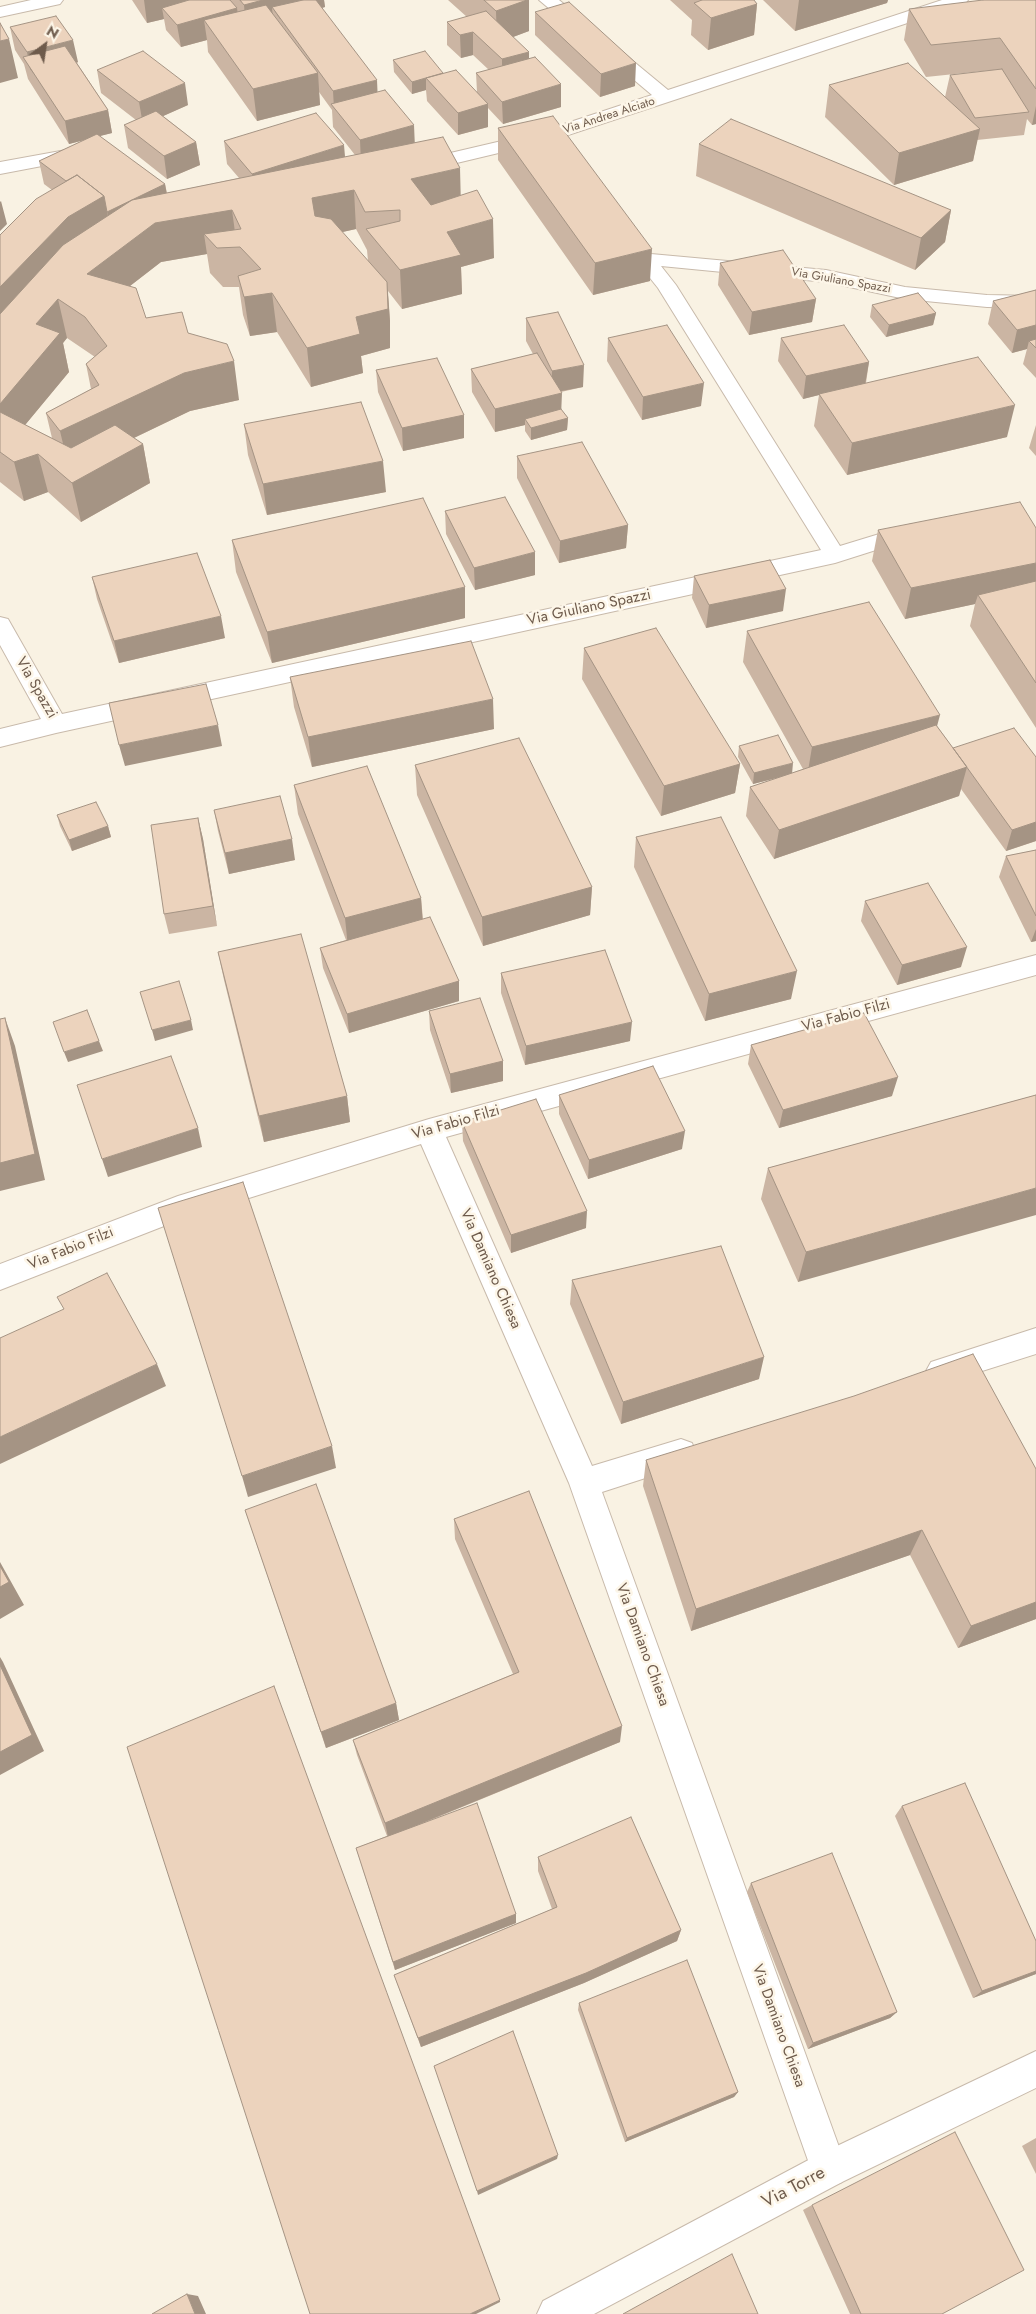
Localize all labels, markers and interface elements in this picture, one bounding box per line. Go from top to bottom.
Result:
north arrow [20,20,70,70]
text: N [43,21,63,44]
street label: Via Andrea Alciato [561,94,657,138]
street label: Via Giuliano Spazzi [790,265,892,297]
street label: Via Giuliano Spazzi [525,586,653,630]
street label: Via Spazzi [11,654,61,722]
street label: Via Fabio Filzi [800,996,892,1036]
street label: Via Fabio Filzi [410,1102,502,1144]
street label: Via Damiano Chiesa [455,1206,525,1332]
street label: Via Fabio Filzi [26,1224,116,1274]
street label: Via Damiano Chiesa [611,1581,673,1709]
street label: Via Damiano Chiesa [747,1962,809,2090]
street label: Via Torre [759,2162,829,2214]

